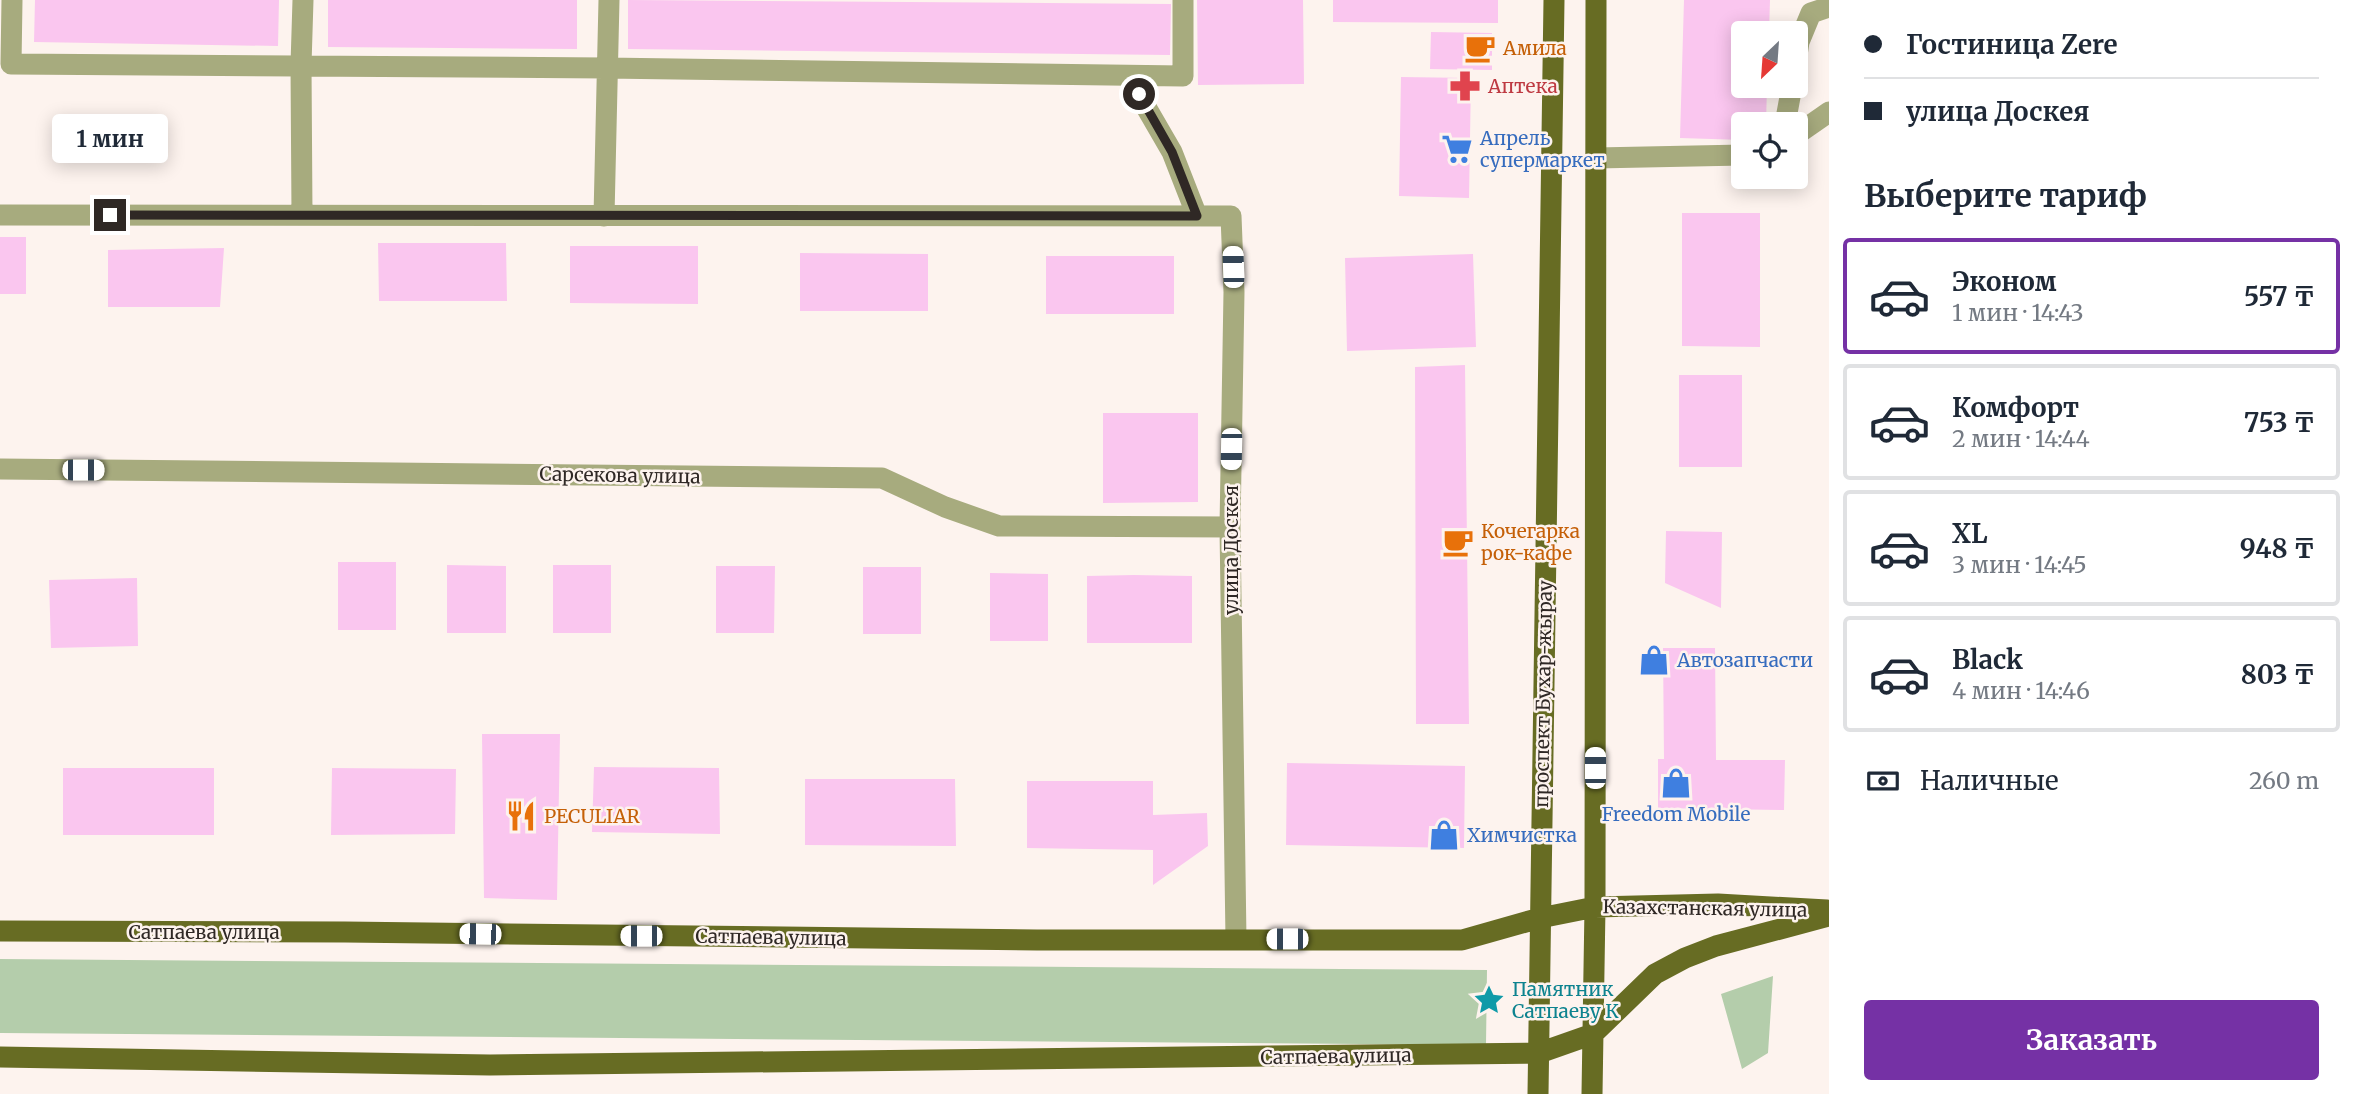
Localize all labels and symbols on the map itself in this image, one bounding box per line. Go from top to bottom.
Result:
north arrow [1731,21,1808,98]
cafe icon: Амила [1463,31,1497,65]
place label: Амила [1502,36,1567,60]
pharmacy icon: Аптека [1448,69,1482,103]
place label: Аптека [1487,74,1558,98]
route start [1123,78,1155,110]
callout: 1 мин [52,114,168,162]
place label: Апрель супермаркет [1479,126,1605,172]
supermarket icon: Апрель супермаркет [1440,132,1474,166]
route end [94,199,126,231]
car [1222,246,1245,288]
car [1221,428,1242,470]
car [63,460,105,481]
street label: Сарсекова улица [539,462,701,488]
street label: улица Доскея [1219,485,1243,615]
place label: Кочегарка рок-кафе [1481,519,1580,565]
cafe icon: Кочегарка рок-кафе [1441,525,1475,559]
street label: проспект Бухар-жырау [1529,580,1557,808]
shop icon: Автозапчасти [1637,643,1671,677]
place label: Автозапчасти [1676,648,1813,672]
car [1585,747,1606,789]
shop icon: Freedom Mobile [1659,766,1693,800]
restaurant icon: PECULIAR [504,799,538,833]
place label: Freedom Mobile [1602,802,1750,826]
place label: PECULIAR [544,804,641,828]
shop icon: Химчистка [1427,818,1461,852]
place label: Химчистка [1467,823,1577,847]
street label: Казахстанская улица [1602,894,1808,922]
street label: Сатпаева улица [128,920,280,944]
car [459,923,502,945]
street label: Сатпаева улица [695,924,847,950]
car [621,926,663,947]
car [1267,929,1309,950]
place label: Памятник Сатпаеву К [1512,977,1619,1023]
place icon: Памятник Сатпаеву К [1472,983,1506,1017]
street label: Сатпаева улица [1260,1043,1412,1069]

